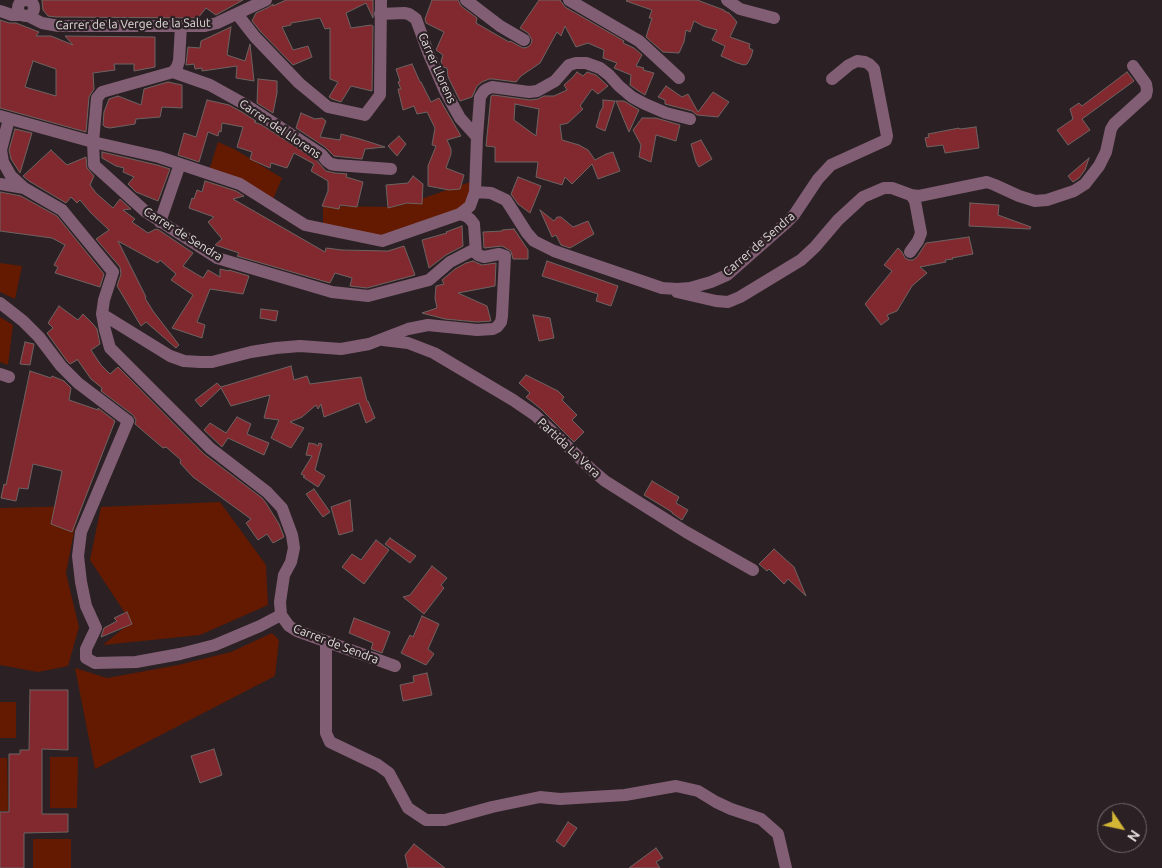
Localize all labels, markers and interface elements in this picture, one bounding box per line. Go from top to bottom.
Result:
street label: Carrer de la Verge de la Salut [55,15,211,33]
street label: Carrer Llorens [415,30,459,106]
street label: Carrer del Llorens [236,96,324,162]
street label: Carrer de Sendra [141,204,225,264]
street label: Carrer de Sendra [720,209,798,279]
street label: Partida La Vera [535,415,603,481]
street label: Carrer de Sendra [291,621,381,667]
north arrow [1097,803,1147,853]
text: N [1124,827,1143,845]

